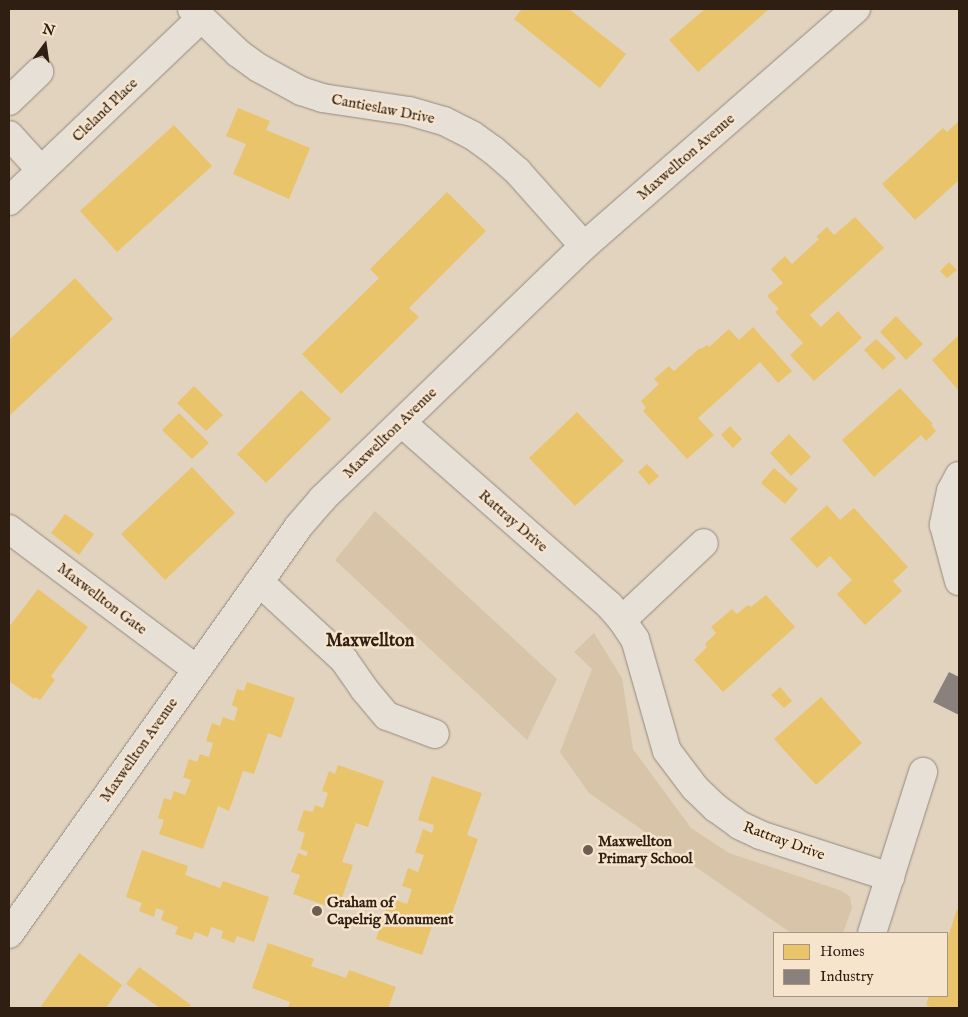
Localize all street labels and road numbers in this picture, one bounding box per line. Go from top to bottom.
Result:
street label: Cleland Place [69,74,141,146]
street label: Cantieslaw Drive [330,90,436,128]
street label: Maxwellton Avenue [634,110,738,204]
street label: Maxwellton Avenue [339,384,441,482]
street label: Rattray Drive [475,486,551,556]
street label: Maxwellton Gate [54,559,150,639]
street label: Maxwellton Avenue [96,694,182,806]
street label: Rattray Drive [741,818,827,864]

